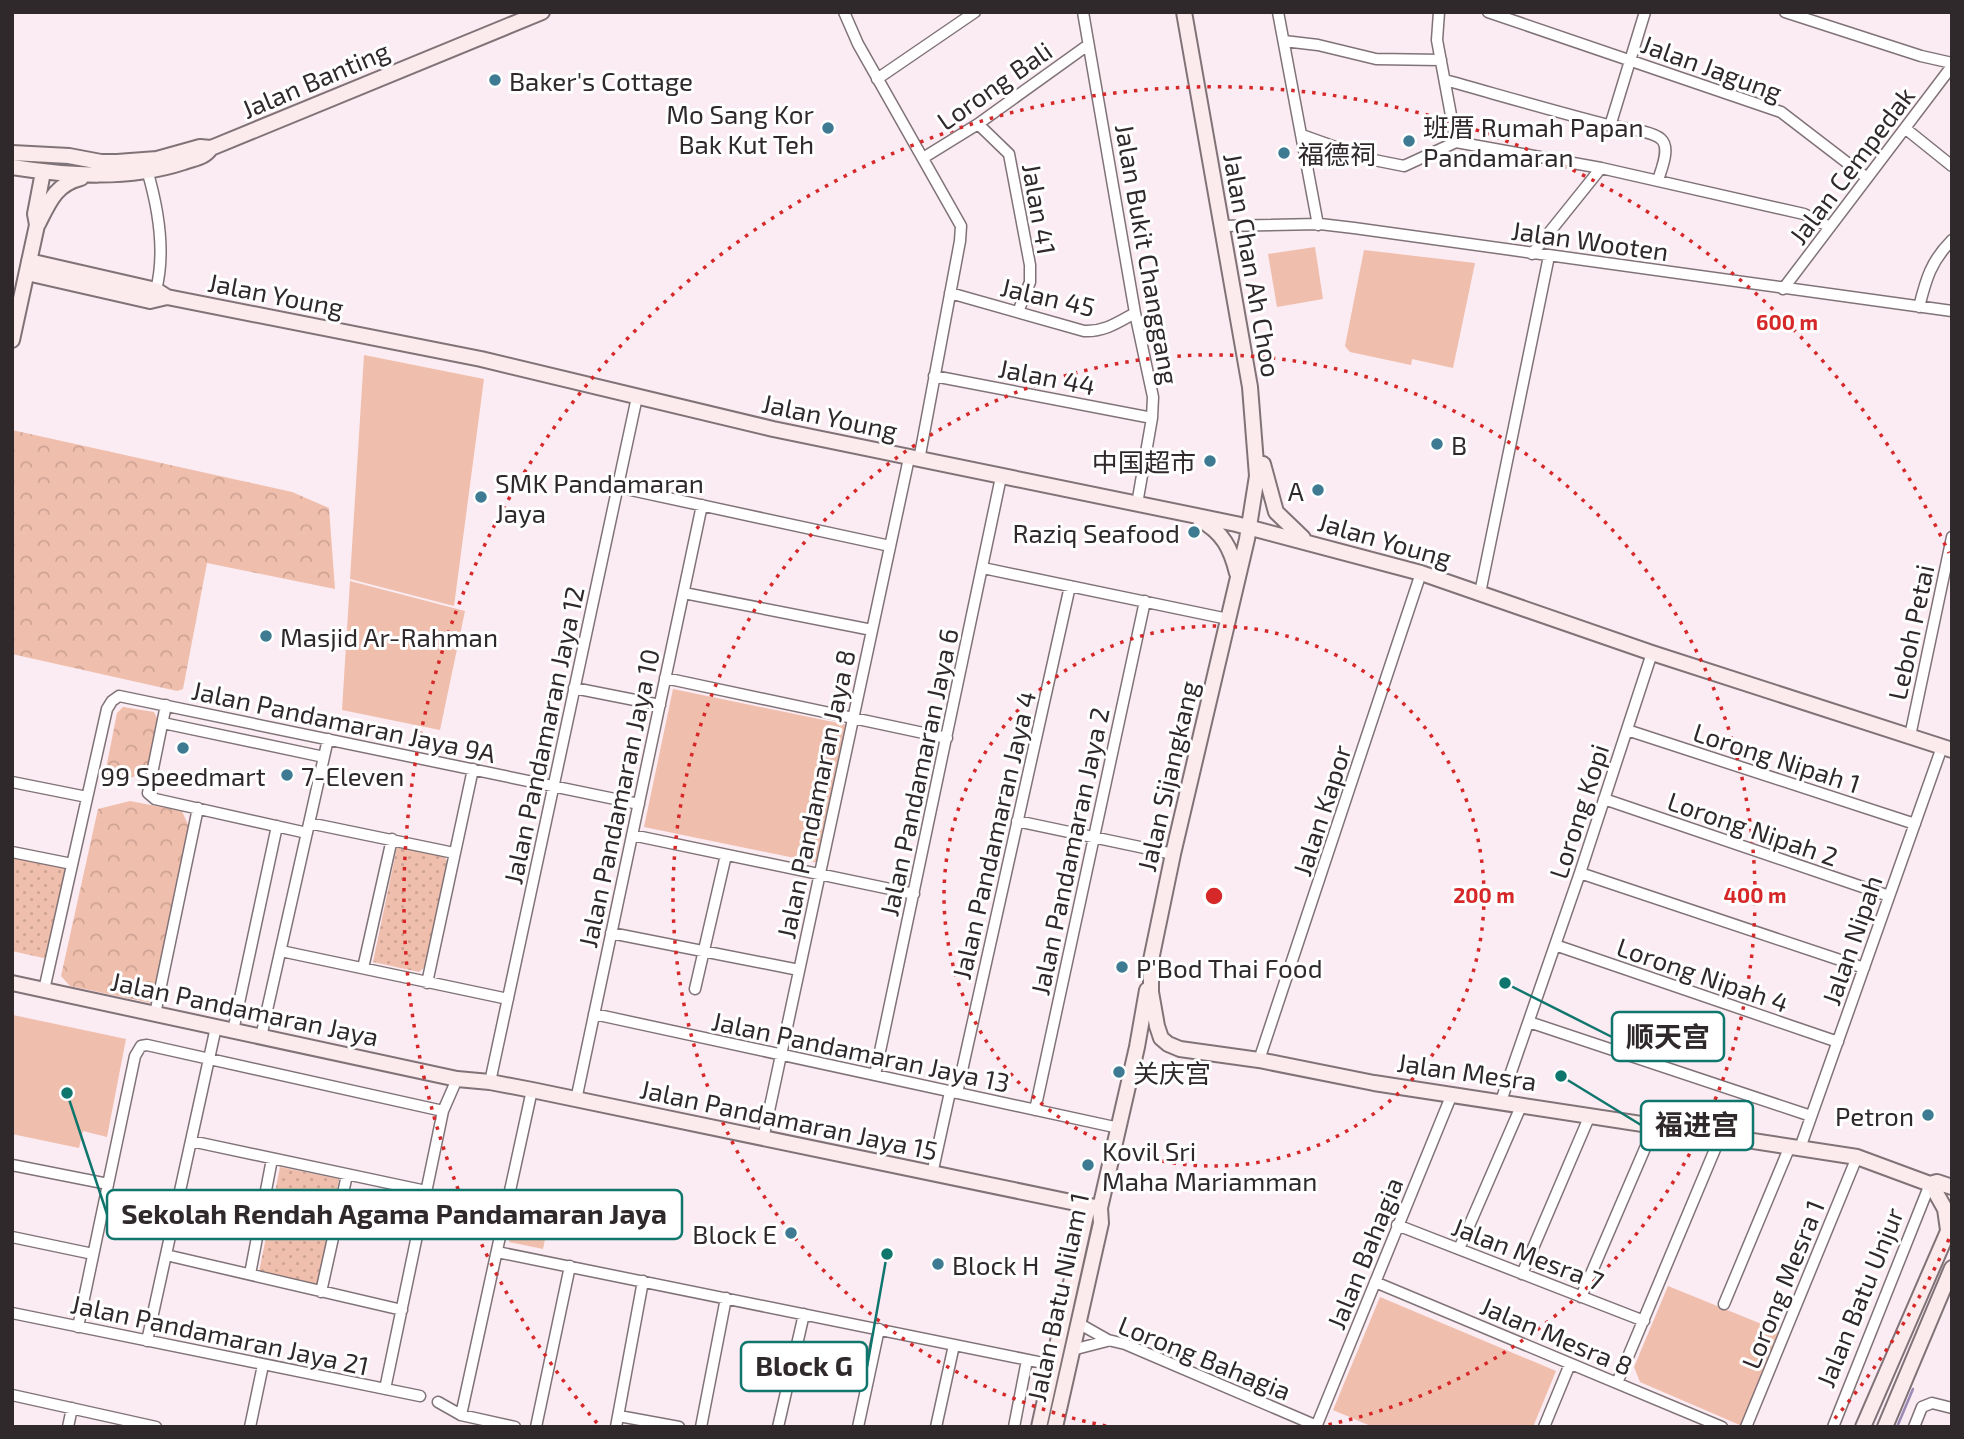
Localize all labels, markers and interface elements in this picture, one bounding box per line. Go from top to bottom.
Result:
street label: Jalan Jagung [1637,27,1787,107]
street label: Jalan Banting [236,34,394,124]
street label: Lorong Bali [931,34,1057,136]
place label: Baker's Cottage [509,65,693,96]
marker: Baker's Cottage [487,72,503,88]
street label: Jalan Cempedak [1782,80,1920,250]
place label: Mo Sang Kor Bak Kut Teh [666,98,814,159]
place label: 班厝 Rumah Papan Pandamaran [1423,111,1644,172]
marker: Mo Sang Kor Bak Kut Teh [820,120,836,136]
street label: Jalan Bukit Changgang [1110,121,1186,387]
marker: 班厝 Rumah Papan Pandamaran [1401,133,1417,149]
place label: 福德祠 [1298,138,1376,169]
marker: 福德祠 [1276,145,1292,161]
street label: Jalan Chan Ah Choo [1218,151,1288,379]
street label: Jalan 41 [1017,161,1063,257]
street label: Jalan Wooten [1509,214,1671,266]
street label: Jalan Young [206,266,346,322]
street label: Jalan 45 [998,270,1098,322]
text: 600 m [1756,309,1818,334]
street label: Jalan 44 [996,351,1098,401]
street label: Jalan Young [759,387,901,445]
place label: B [1451,429,1467,460]
marker: B [1429,436,1445,452]
place label: 中国超市 [1092,446,1196,477]
marker: 中国超市 [1202,453,1218,469]
place label: SMK Pandamaran Jaya [495,467,704,528]
place label: A [1288,475,1304,506]
marker: A [1310,482,1326,498]
marker: SMK Pandamaran Jaya [473,489,489,505]
street label: Jalan Young [1315,505,1455,573]
place label: Raziq Seafood [1012,517,1180,548]
marker: Raziq Seafood [1186,524,1202,540]
street label: Leboh Petai [1881,562,1939,702]
street label: Jalan Pandamaran Jaya 12 [496,583,590,887]
place label: Masjid Ar-Rahman [280,621,498,652]
street label: Jalan Pandamaran Jaya 6 [872,625,964,919]
marker: Masjid Ar-Rahman [258,628,274,644]
street label: Jalan Pandamaran Jaya 10 [571,646,665,950]
street label: Jalan Pandamaran Jaya 8 [769,647,861,941]
street label: Jalan Pandamaran Jaya 9A [189,674,499,768]
street label: Jalan Sijangkang [1130,678,1204,874]
street label: Jalan Pandamaran Jaya 4 [945,688,1041,982]
street label: Jalan Pandamaran Jaya 2 [1023,704,1115,998]
street label: Lorong Nipah 1 [1690,715,1864,799]
marker: 99 Speedmart [175,740,191,756]
street label: Lorong Kopi [1542,740,1614,882]
street label: Jalan Kapor [1285,741,1357,879]
place label: 99 Speedmart [100,760,266,791]
place label: 7-Eleven [301,760,404,791]
marker: 7-Eleven [279,767,295,783]
street label: Lorong Nipah 2 [1664,784,1842,872]
street label: Jalan Nipah [1814,871,1888,1009]
text: 200 m [1453,882,1515,907]
text: 400 m [1724,882,1786,907]
centre of rings [1202,884,1226,908]
street label: Lorong Nipah 4 [1613,930,1793,1018]
place label: P'Bod Thai Food [1136,952,1323,983]
marker: P'Bod Thai Food [1114,959,1130,975]
street label: Jalan Pandamaran Jaya [108,964,382,1052]
street label: Jalan Pandamaran Jaya 13 [709,1004,1013,1098]
callout: 顺天宫 [1612,1012,1724,1061]
text: 顺天宫 [1626,1019,1710,1053]
street label: Jalan Mesra [1395,1046,1539,1096]
place label: 关庆宫 [1133,1057,1211,1088]
marker: 关庆宫 [1111,1064,1127,1080]
street label: Jalan Pandamaran Jaya 15 [638,1072,940,1166]
place label: Petron [1835,1100,1914,1131]
callout: 福进宫 [1641,1101,1753,1150]
text: 福进宫 [1655,1107,1739,1141]
marker: Petron [1920,1107,1936,1123]
place label: Kovil Sri Maha Mariamman [1102,1135,1317,1196]
marker: Kovil Sri Maha Mariamman [1080,1157,1096,1173]
street label: Jalan Bahagia [1319,1173,1409,1333]
callout: Sekolah Rendah Agama Pandamaran Jaya [107,1190,682,1239]
street label: Jalan Batu Nilam 1 [1020,1190,1094,1404]
street label: Lorong Mesra 1 [1734,1195,1830,1373]
text: Sekolah Rendah Agama Pandamaran Jaya [121,1196,667,1230]
street label: Jalan Batu Unjur [1809,1203,1909,1391]
street label: Jalan Mesra 7 [1448,1210,1608,1296]
place label: Block E [692,1218,777,1249]
marker: Block E [783,1225,799,1241]
place label: Block H [952,1249,1039,1280]
marker: Block H [930,1256,946,1272]
street label: Jalan Pandamaran Jaya 21 [68,1287,372,1381]
street label: Jalan Mesra 8 [1476,1289,1638,1381]
street label: Lorong Bahagia [1114,1308,1296,1406]
callout: Block G [741,1342,867,1391]
text: Block G [755,1348,853,1382]

